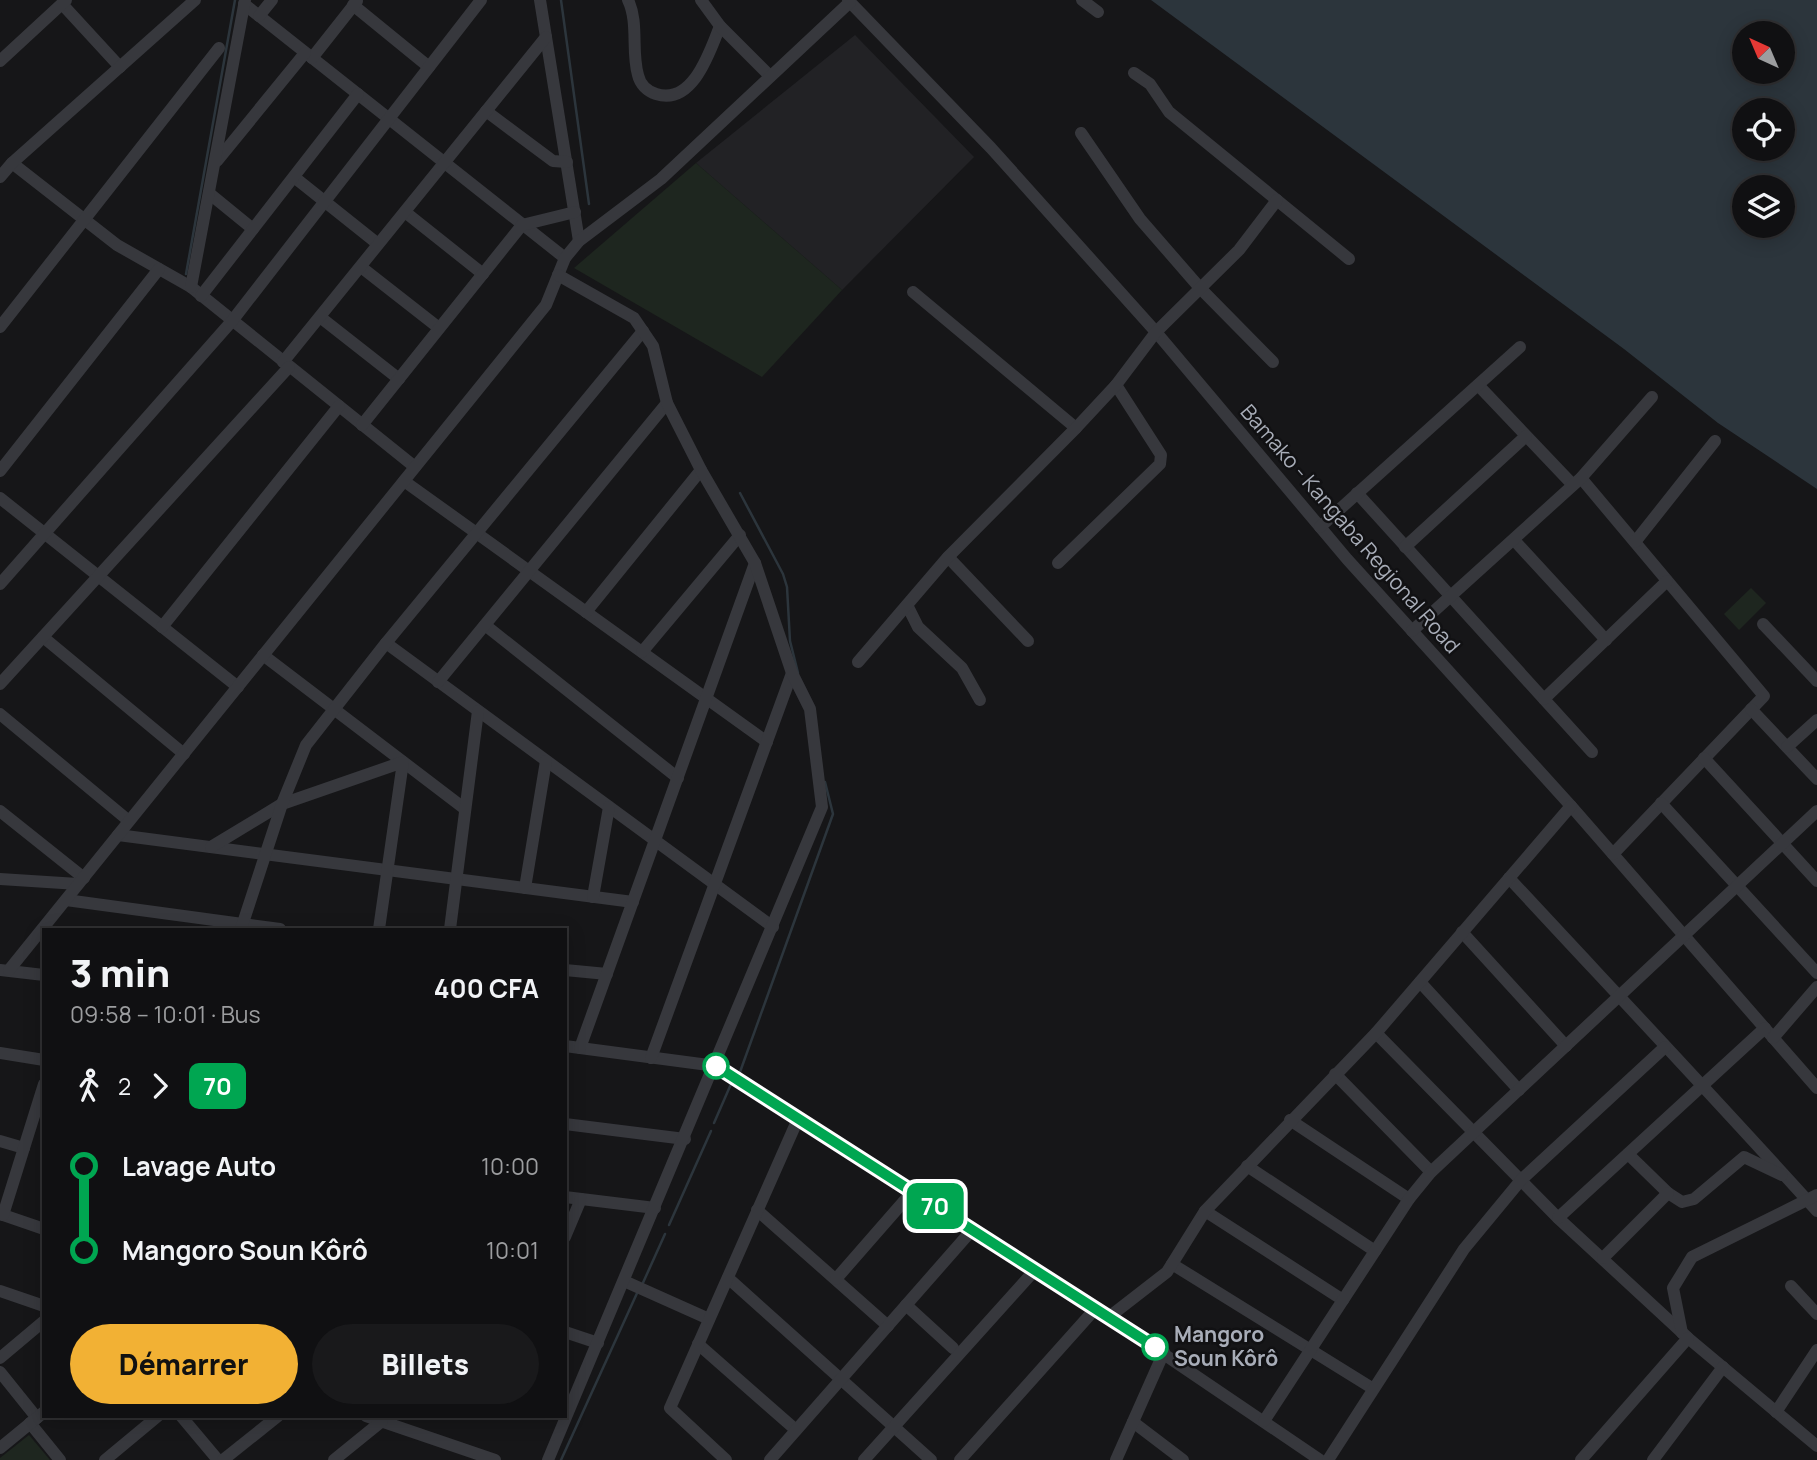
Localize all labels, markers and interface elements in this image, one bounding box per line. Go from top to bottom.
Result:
north arrow [1732,21,1796,84]
map controls [1732,21,1795,238]
button: locate [1732,98,1795,161]
button: layers [1732,175,1795,238]
street label: Bamako - Kangaba Regional Road [1235,398,1467,659]
text: 3 min [70,946,170,998]
text: 400 CFA [434,970,539,1006]
text: 09:58 – 10:01 · Bus [70,998,261,1030]
unlabelled marker [703,1053,729,1079]
icon: walk [70,1067,108,1105]
icon: forward [141,1067,179,1105]
text: 70 [203,1069,232,1102]
text: 2 [118,1070,131,1102]
text: Lavage Auto [122,1148,276,1184]
text: 10:00 [481,1150,539,1182]
line badge: 70 [904,1183,967,1229]
text: 70 [921,1189,949,1222]
text: Mangoro Soun Kôrô [122,1232,368,1268]
text: 10:01 [486,1234,539,1266]
place label: Mangoro Soun Kôrô [1174,1320,1278,1372]
button: Démarrer [70,1324,298,1404]
button: Billets [312,1324,539,1404]
marker: Mangoro Soun Kôrô [1142,1334,1168,1360]

